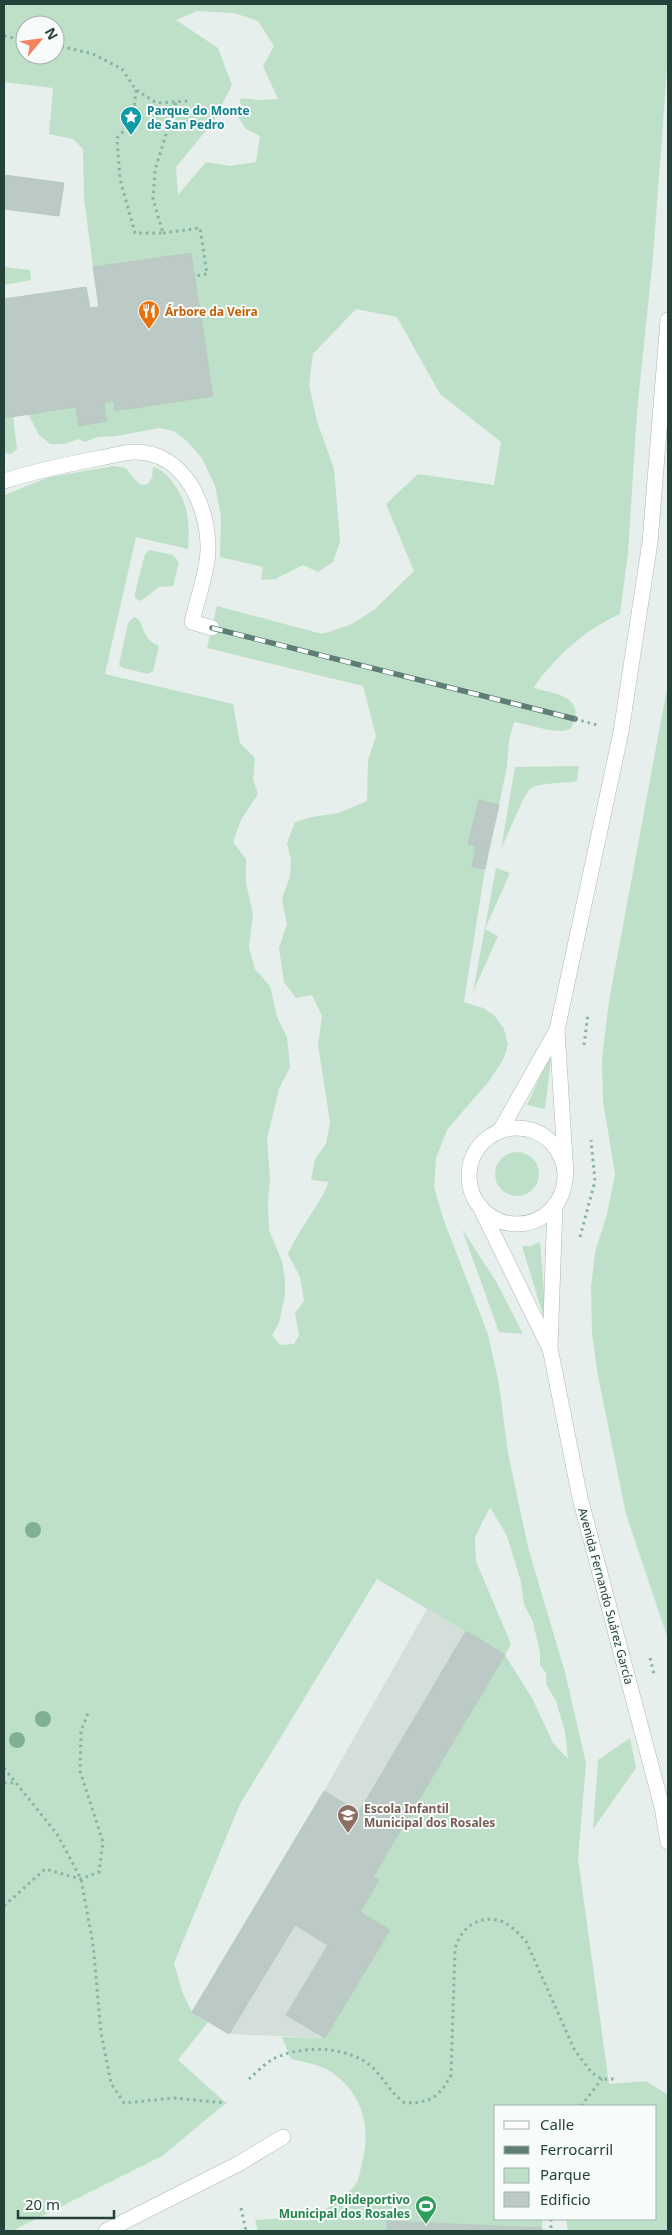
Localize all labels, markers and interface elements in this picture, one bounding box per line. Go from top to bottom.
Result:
north arrow [15,15,65,65]
text: N [41,24,63,43]
place label: Parque do Monte de San Pedro [147,102,250,133]
place icon: Parque do Monte de San Pedro [119,105,143,136]
restaurant icon: Árbore da Veira [137,299,161,330]
place label: Árbore da Veira [165,303,258,320]
street label: Avenida Fernando Suárez García [574,1506,638,1686]
place label: Escola Infantil Municipal dos Rosales [364,1800,495,1831]
school or university icon: Escola Infantil Municipal dos Rosales [336,1803,360,1834]
legend [494,2105,657,2220]
text: Calle [540,2114,574,2134]
text: Ferrocarril [540,2139,613,2159]
text: Parque [540,2164,590,2184]
scale bar [18,2188,114,2220]
text: Edificio [540,2189,591,2209]
place label: Polideportivo Municipal dos Rosales [279,2191,410,2222]
text: 20 m [25,2194,60,2214]
sports icon: Polideportivo Municipal dos Rosales [414,2194,438,2225]

